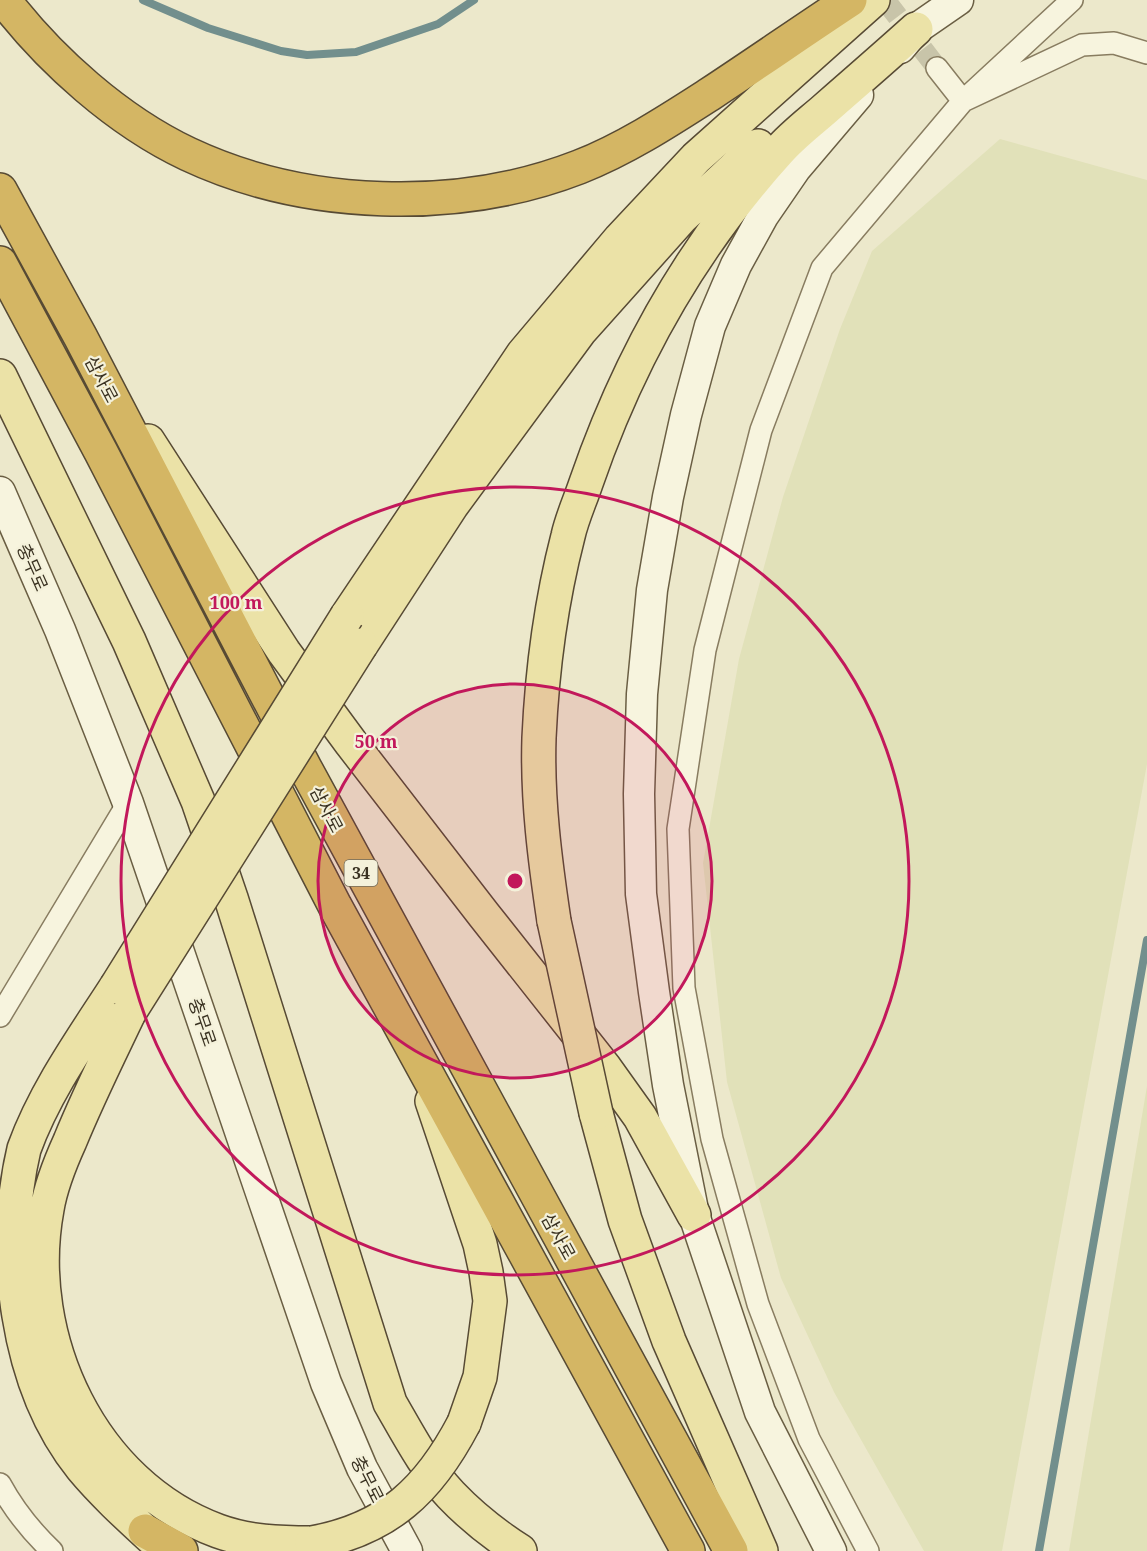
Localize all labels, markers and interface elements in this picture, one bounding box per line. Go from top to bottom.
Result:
street label: 삼사로 [80,351,124,407]
street label: 충무로 [12,539,54,595]
text: 100 m [210,590,263,614]
text: 50 m [355,729,398,753]
street label: 삼사로 [305,781,349,837]
road number: 34 [344,860,378,886]
centre of rings [505,871,525,891]
street label: 충무로 [184,995,222,1049]
street label: 삼사로 [536,1208,582,1264]
street label: 충무로 [346,1451,390,1507]

